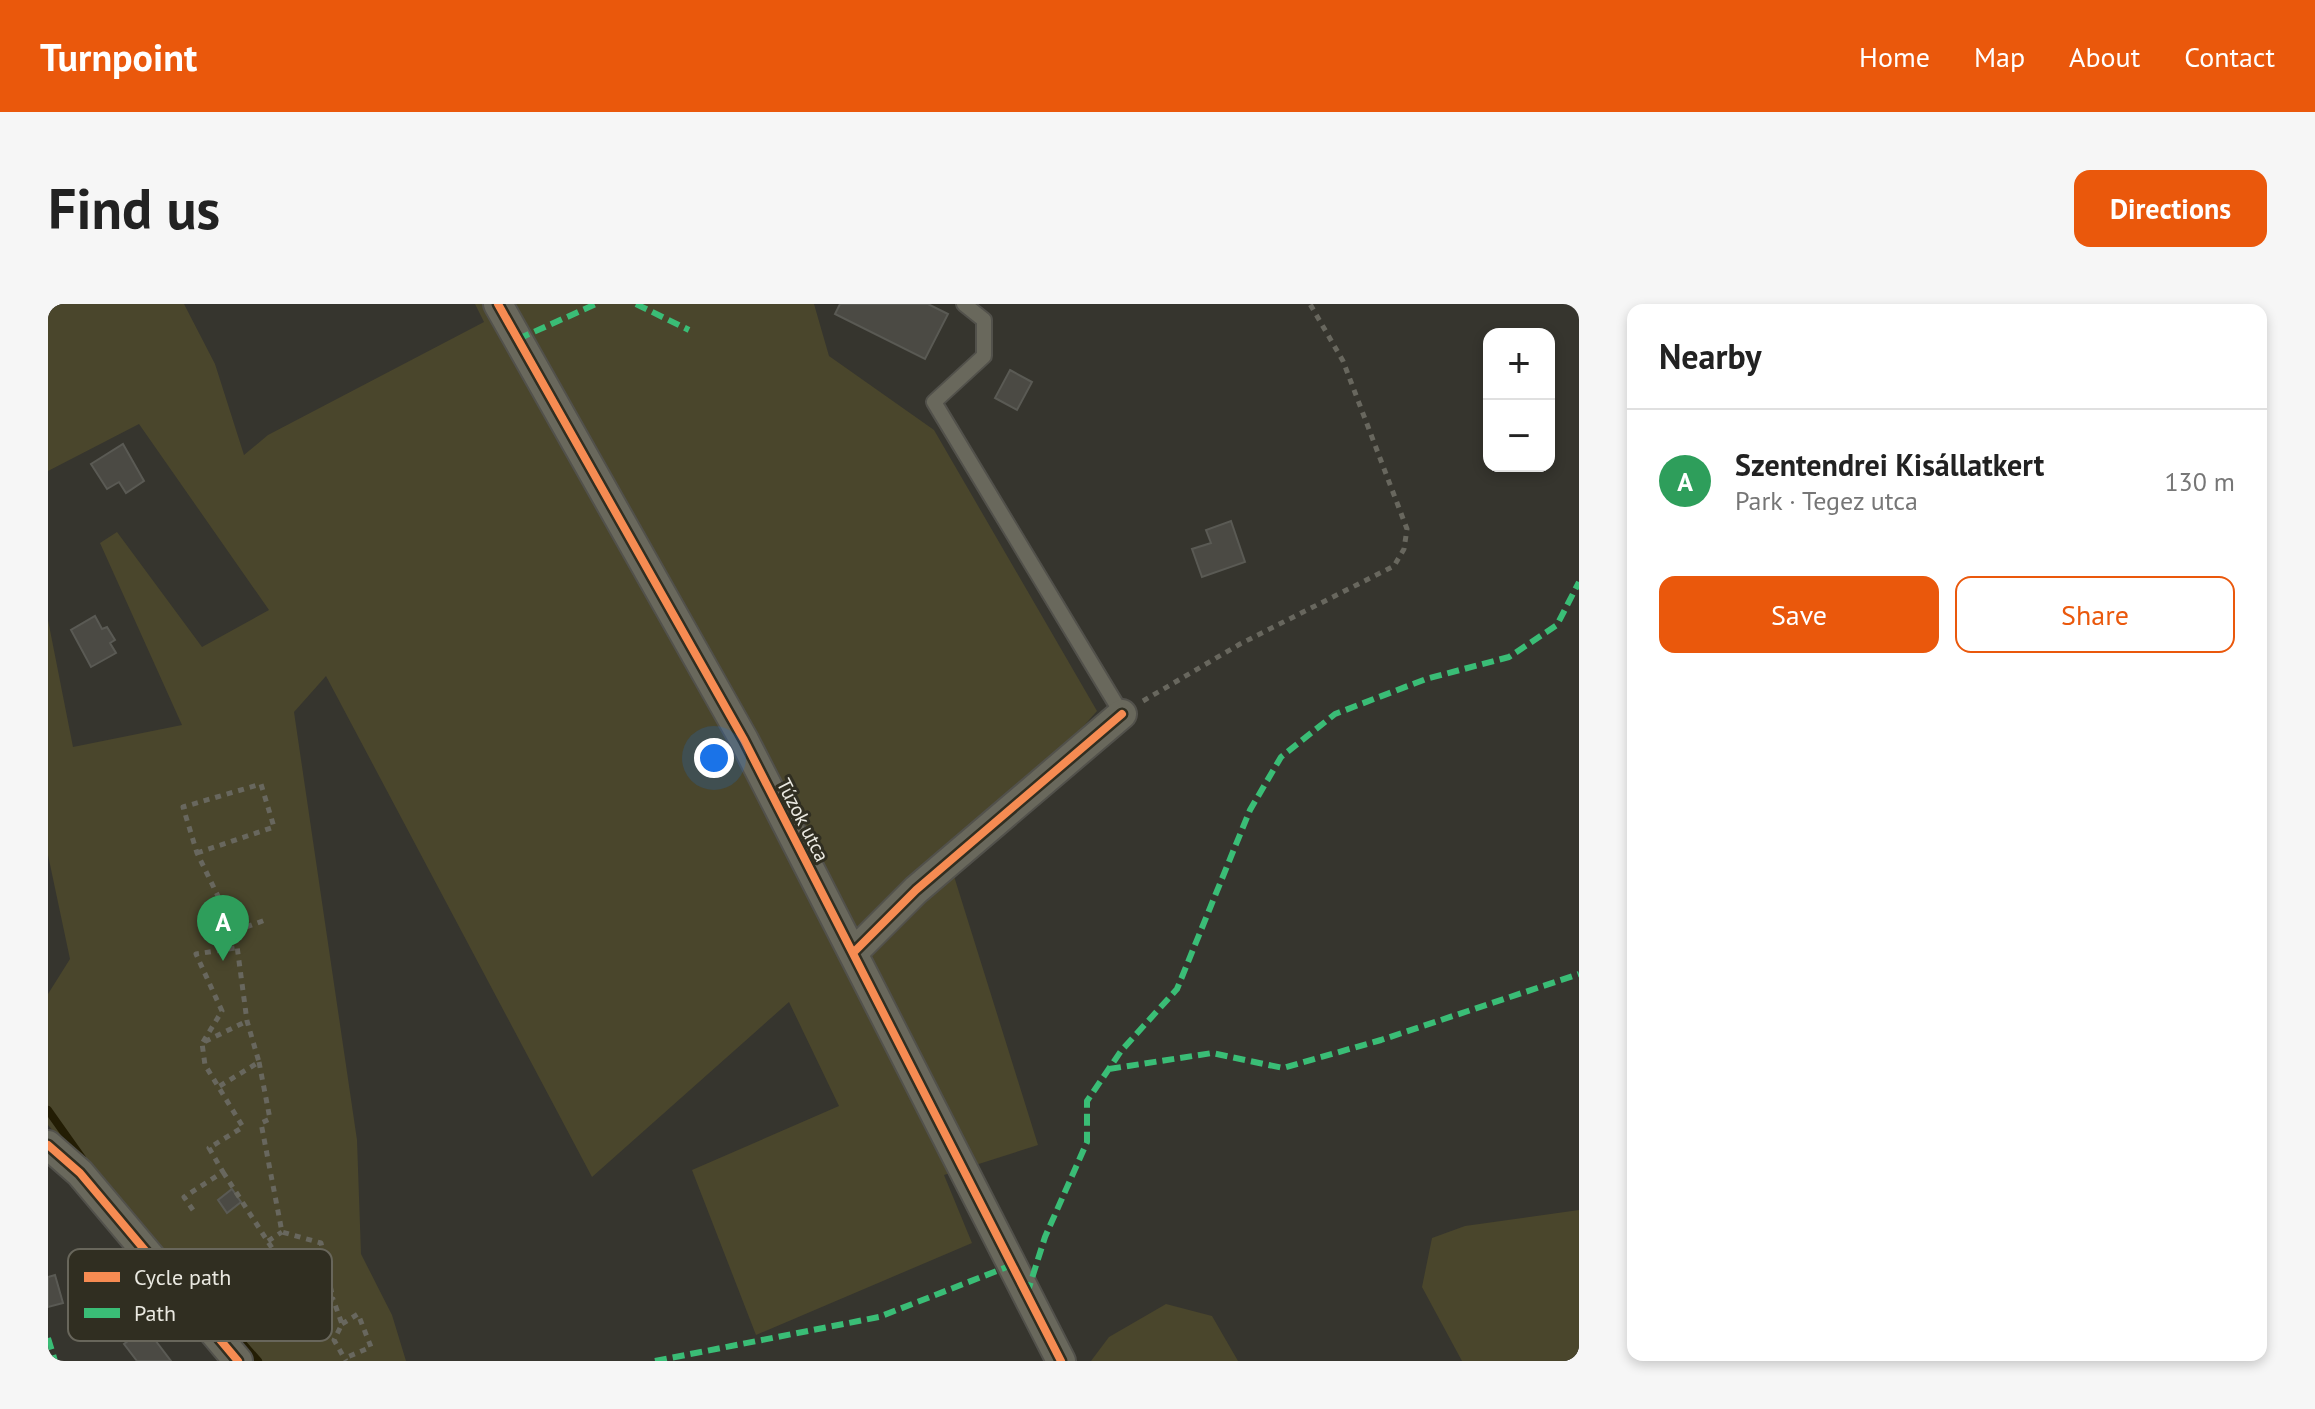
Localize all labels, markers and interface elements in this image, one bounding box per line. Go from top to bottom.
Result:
text: Turnpoint [40,32,197,81]
text: Home [1859,38,1930,75]
text: Map [1974,38,2025,75]
text: About [2069,38,2140,75]
text: Contact [2184,38,2275,75]
button: Directions [2074,170,2267,247]
text: Find us [48,172,220,244]
map controls [1483,328,1555,472]
button: + [1483,328,1555,400]
text: Nearby [1659,334,1761,378]
button: − [1483,400,1555,472]
text: Szentendrei Kisállatkert [1735,445,2044,484]
text: A [1677,465,1693,498]
text: 130 m [2164,465,2235,498]
text: Park · Tegez utca [1735,484,1918,517]
button: Save [1659,576,1939,653]
button: Share [1955,576,2235,653]
your location [694,738,734,778]
street label: Túzok utca [771,774,835,866]
pin: A [197,895,249,961]
legend [68,1249,332,1341]
text: Cycle path [134,1263,231,1291]
text: Path [134,1299,176,1327]

